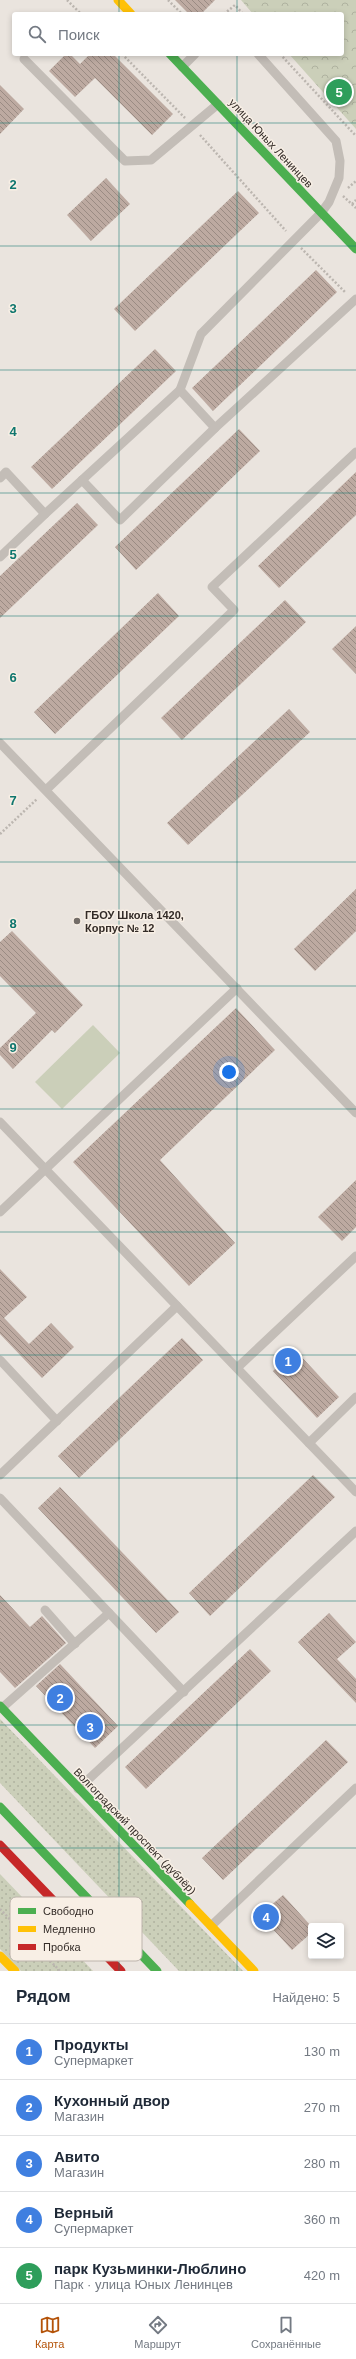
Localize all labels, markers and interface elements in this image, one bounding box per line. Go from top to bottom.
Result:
search box [12,12,344,56]
icon: search [26,23,48,45]
text: Поиск [58,26,100,43]
pin: 5 [326,77,352,107]
street label: улица Юных Ленинцев [227,96,315,190]
text: 2 [9,177,17,192]
text: 3 [9,301,17,316]
text: 4 [9,424,17,439]
text: 5 [9,547,17,562]
text: 6 [9,670,17,685]
text: 7 [9,793,17,808]
place label: ГБОУ Школа 1420, Корпус № 12 [85,909,184,934]
text: 8 [9,916,17,931]
marker: ГБОУ Школа 1420, Корпус № 12 [72,916,82,926]
text: 9 [9,1040,17,1055]
your location [219,1062,239,1082]
pin: 1 [275,1346,301,1376]
pin: 2 [47,1683,73,1713]
pin: 3 [77,1712,103,1742]
street label: Волгоградский проспект (дублёр) [71,1766,199,1896]
legend [10,1897,142,1961]
pin: 4 [253,1902,279,1932]
text: Свободно [43,1905,94,1917]
text: Медленно [43,1923,95,1935]
map controls [308,1923,344,1959]
button: layers [308,1923,344,1959]
text: Пробка [43,1941,81,1953]
text: Рядом [16,1987,71,2006]
text: Найдено: 5 [272,1990,340,2005]
text: Продукты [54,2036,129,2053]
text: 1 [25,2044,33,2059]
text: 130 m [304,2044,340,2059]
text: Супермаркет [54,2053,133,2068]
text: Кухонный двор [54,2092,170,2109]
text: 2 [25,2100,33,2115]
text: 270 m [304,2100,340,2115]
text: Магазин [54,2109,104,2124]
text: Авито [54,2148,100,2165]
text: 3 [25,2156,33,2171]
text: 280 m [304,2156,340,2171]
text: Магазин [54,2165,104,2180]
text: Верный [54,2204,113,2221]
text: 4 [25,2212,33,2227]
text: 360 m [304,2212,340,2227]
text: Супермаркет [54,2221,133,2236]
text: парк Кузьминки-Люблино [54,2260,246,2277]
text: 5 [25,2268,33,2283]
text: 420 m [304,2268,340,2283]
text: Парк · улица Юных Ленинцев [54,2277,233,2292]
tab: Карта [35,2314,64,2350]
tab: Маршрут [134,2314,181,2350]
tab: Сохранённые [251,2314,321,2350]

